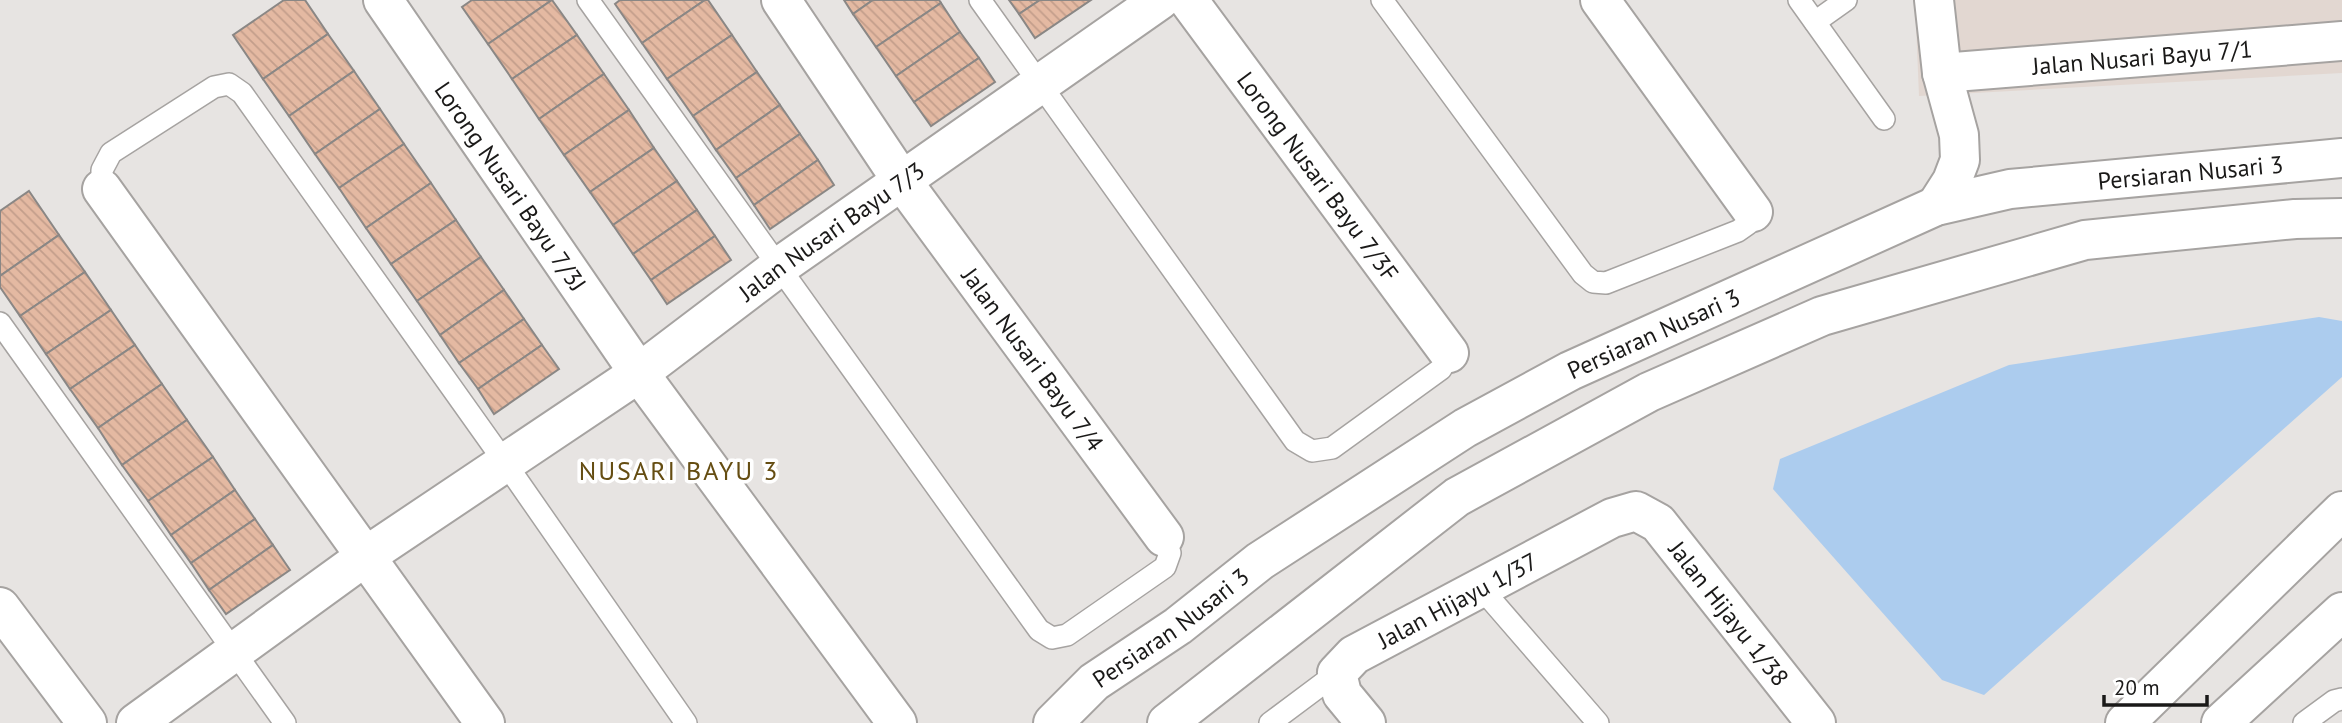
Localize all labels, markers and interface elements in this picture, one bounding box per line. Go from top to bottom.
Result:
street label: Jalan Nusari Bayu 7/1 [2030,33,2254,81]
street label: Lorong Nusari Bayu 7/3F [1230,65,1406,287]
street label: Lorong Nusari Bayu 7/3J [428,75,594,297]
street label: Persiaran Nusari 3 [2096,148,2285,196]
street label: Jalan Nusari Bayu 7/3 [731,154,930,308]
street label: Jalan Nusari Bayu 7/4 [955,260,1111,457]
street label: Persiaran Nusari 3 [1562,281,1745,386]
district label: NUSARI BAYU 3 [579,454,779,487]
street label: Jalan Hijayu 1/38 [1662,533,1796,692]
street label: Jalan Hijayu 1/37 [1371,545,1543,656]
street label: Persiaran Nusari 3 [1086,560,1255,694]
scale bar [2104,664,2207,708]
text: 20 m [2114,674,2160,701]

